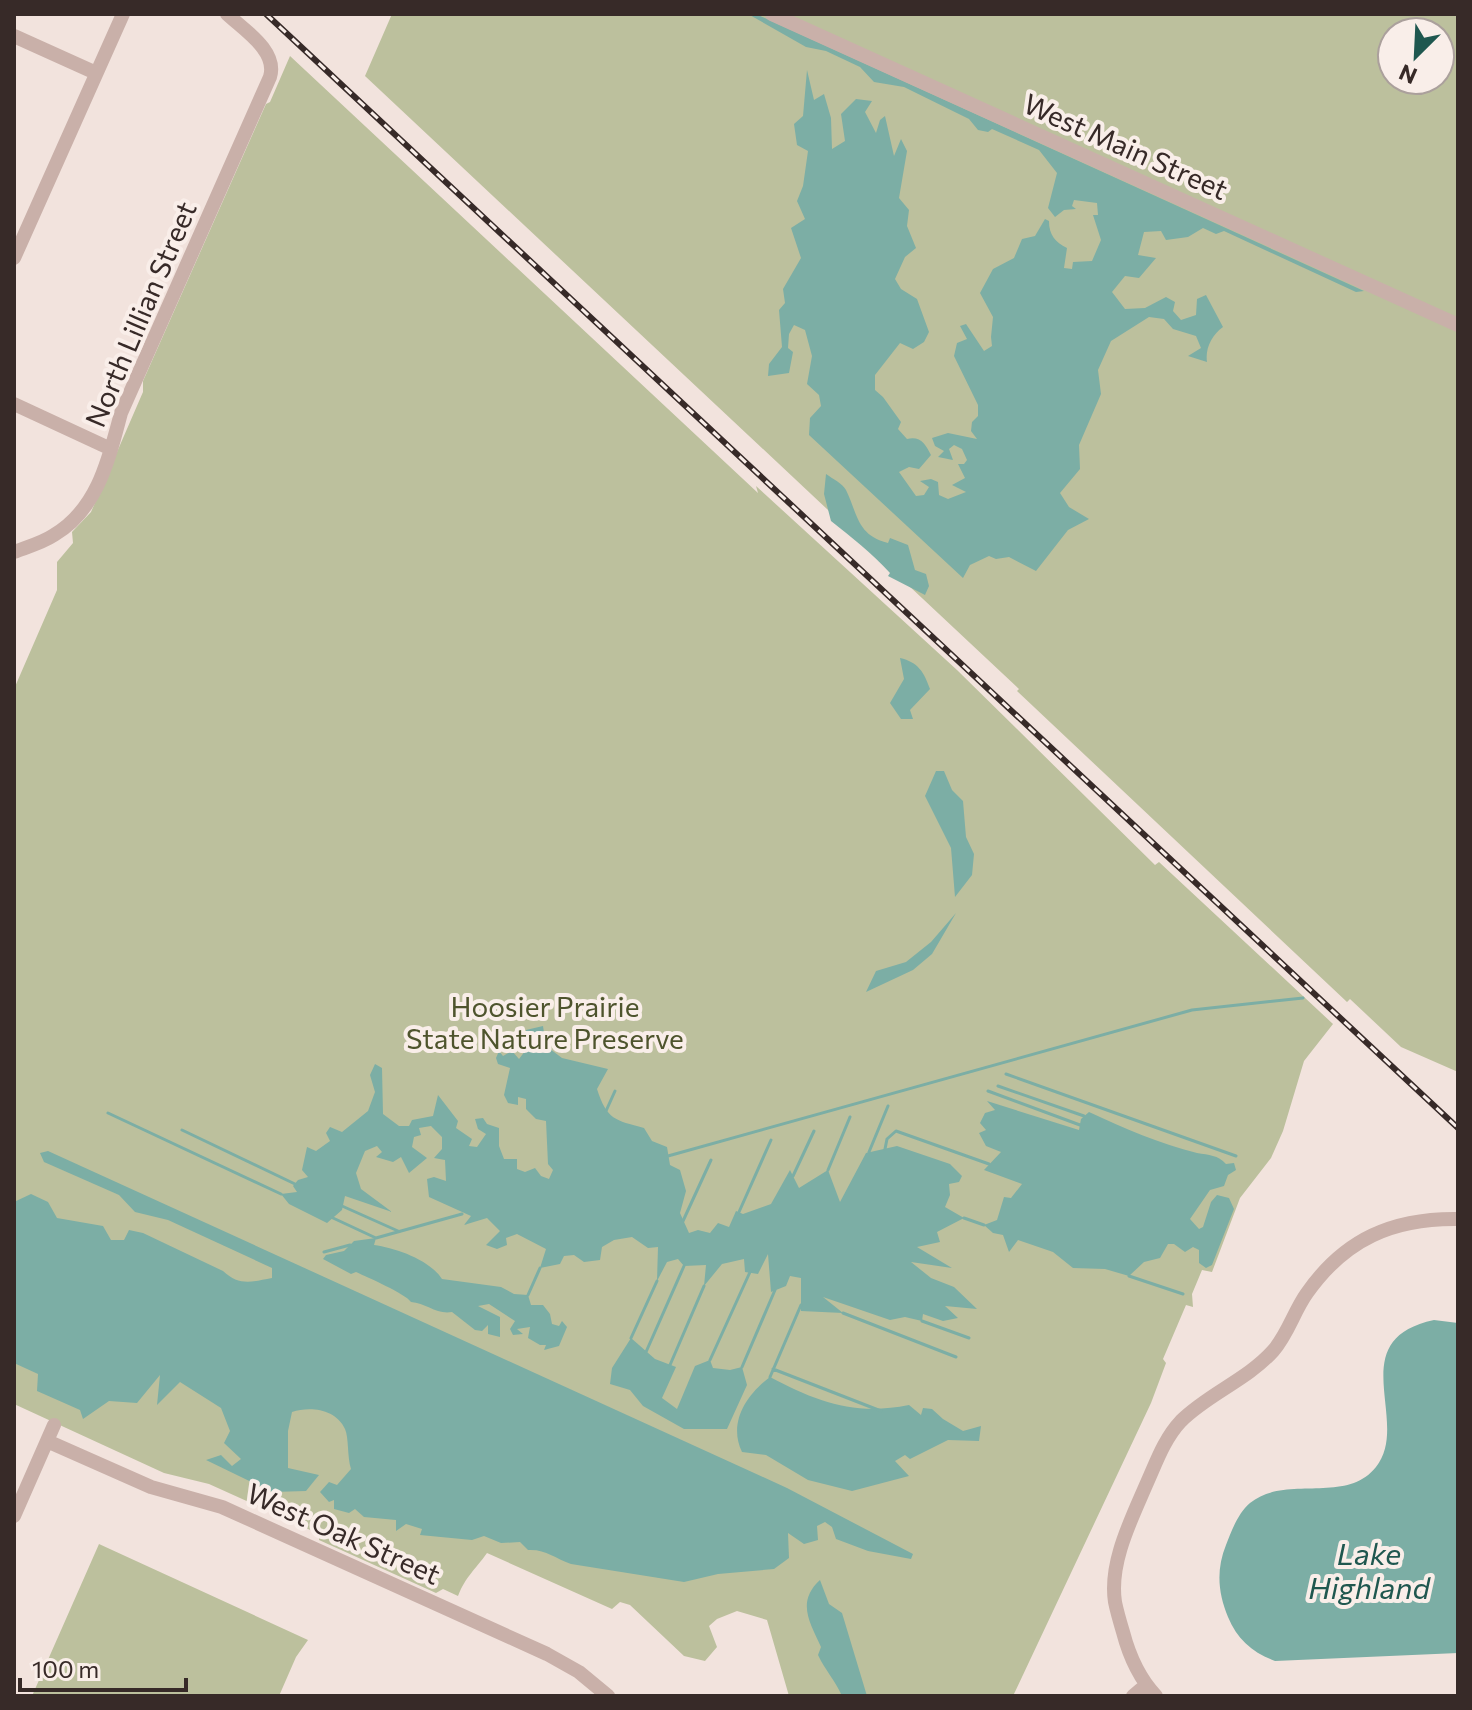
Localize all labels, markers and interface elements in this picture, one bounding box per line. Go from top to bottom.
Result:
north arrow [1376,16,1456,96]
text: N [1395,59,1421,90]
street label: West Main Street [1019,86,1233,206]
street label: North Lillian Street [77,196,203,432]
park label: Hoosier Prairie State Nature Preserve [406,989,684,1055]
street label: West Oak Street [242,1475,446,1591]
water label: Lake Highland [1308,1534,1431,1605]
scale bar [20,1642,186,1692]
text: 100 m [32,1654,99,1683]

